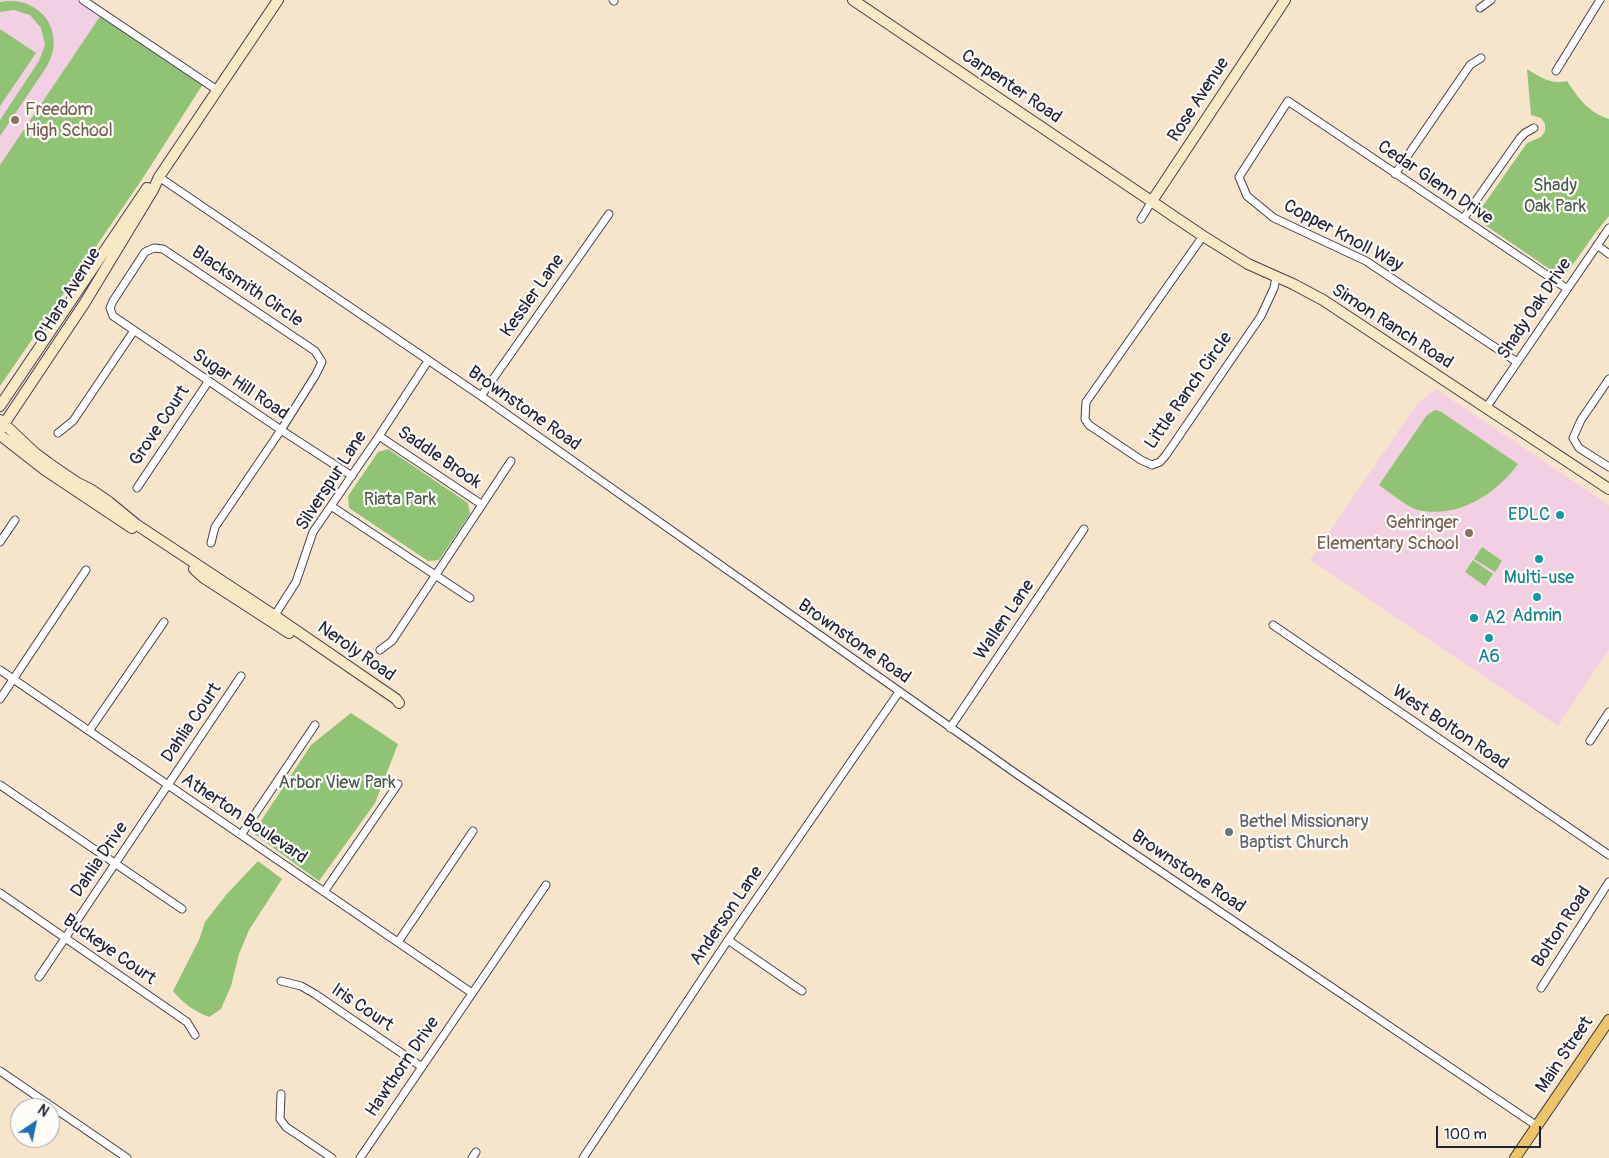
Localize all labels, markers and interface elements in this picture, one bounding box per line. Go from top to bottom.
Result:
street label: Carpenter Road [957,45,1065,129]
street label: Rose Avenue [1164,54,1234,146]
place label: Freedom High School [25,99,113,142]
marker: Freedom High School [9,114,21,126]
street label: Cedar Glenn Drive [1373,136,1497,230]
park label: Shady Oak Park [1524,175,1586,218]
street label: Copper Knoll Way [1280,195,1406,277]
street label: Blacksmith Circle [187,242,307,332]
street label: O'Hara Avenue [30,244,106,348]
street label: Kessler Lane [497,250,569,342]
street label: Shady Oak Drive [1493,254,1577,364]
street label: Simon Ranch Road [1327,280,1457,374]
street label: Little Ranch Circle [1141,328,1237,454]
street label: Sugar Hill Road [188,345,292,425]
street label: Brownstone Road [463,362,585,456]
street label: Grove Court [125,382,195,470]
street label: Saddle Brook [393,422,485,494]
street label: Silverspur Lane [292,427,372,535]
park label: Riata Park [364,489,436,511]
place label: EDLC [1508,504,1550,526]
marker: EDLC [1554,509,1566,521]
place label: Gehringer Elementary School [1317,512,1459,554]
marker: Gehringer Elementary School [1463,527,1475,539]
marker: Multi-use [1533,553,1545,565]
place label: Multi-use [1504,567,1574,589]
street label: Wallen Lane [970,576,1040,664]
marker: Admin [1531,591,1543,603]
street label: Brownstone Road [793,595,915,689]
place label: Admin [1512,605,1562,627]
place label: A2 [1484,607,1506,629]
marker: A2 [1468,612,1480,624]
street label: Neroly Road [313,617,399,687]
marker: A6 [1483,632,1495,644]
place label: A6 [1478,646,1500,668]
street label: Dahlia Court [158,679,226,767]
street label: West Bolton Road [1388,681,1512,775]
street label: Atherton Boulevard [177,769,311,869]
park label: Arbor View Park [278,772,396,794]
place label: Bethel Missionary Baptist Church [1239,811,1368,854]
street label: Dahlia Drive [67,818,133,902]
street label: Brownstone Road [1127,826,1249,918]
marker: Bethel Missionary Baptist Church [1223,826,1235,838]
street label: Anderson Lane [686,862,768,970]
street label: Bolton Road [1528,882,1596,972]
street label: Buckeye Court [58,910,160,990]
street label: Iris Court [327,979,397,1037]
street label: Hawthorn Drive [362,1013,444,1121]
street label: Main Street [1532,1013,1598,1097]
north arrow [10,1098,60,1148]
text: N [34,1101,52,1121]
scale bar [1439,1116,1544,1148]
text: 100 m [1444,1125,1487,1144]

